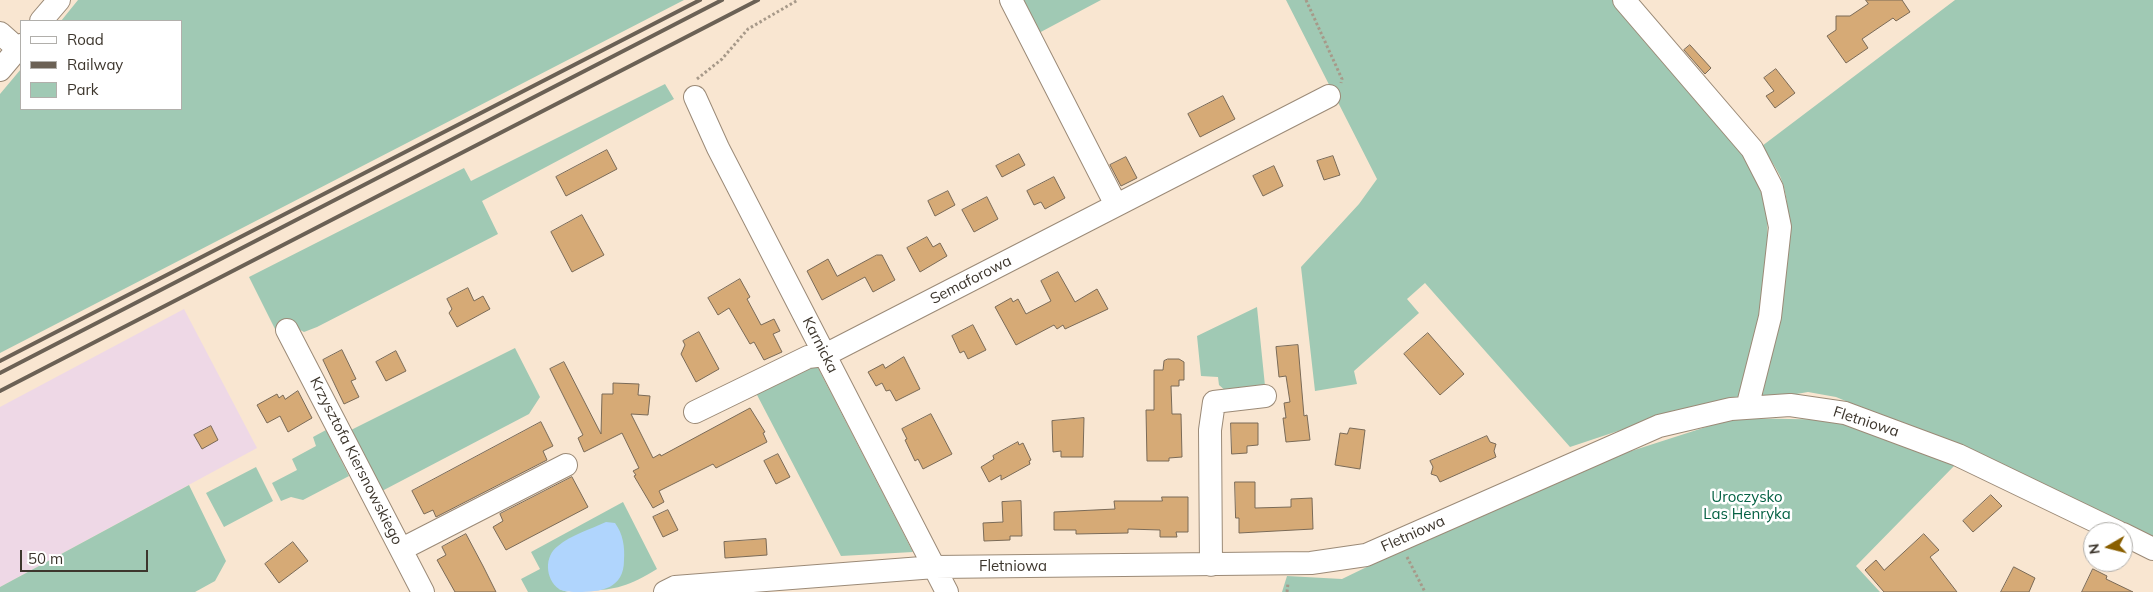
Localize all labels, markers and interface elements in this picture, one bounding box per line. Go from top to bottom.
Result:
legend [20,20,182,110]
text: Road [67,30,104,49]
text: Railway [67,55,123,74]
text: Park [67,80,99,99]
street label: Semaforowa [927,252,1015,308]
street label: Karnicka [798,314,842,376]
street label: Krzysztofa Kiersnowskiego [306,374,406,548]
street label: Fletniowa [1831,403,1901,441]
park label: Uroczysko Las Henryka [1703,488,1791,523]
street label: Fletniowa [1378,512,1448,556]
north arrow [2083,522,2133,572]
scale bar [22,540,150,572]
text: N [2084,542,2104,555]
text: 50 m [28,549,63,568]
street label: Fletniowa [979,557,1047,575]

